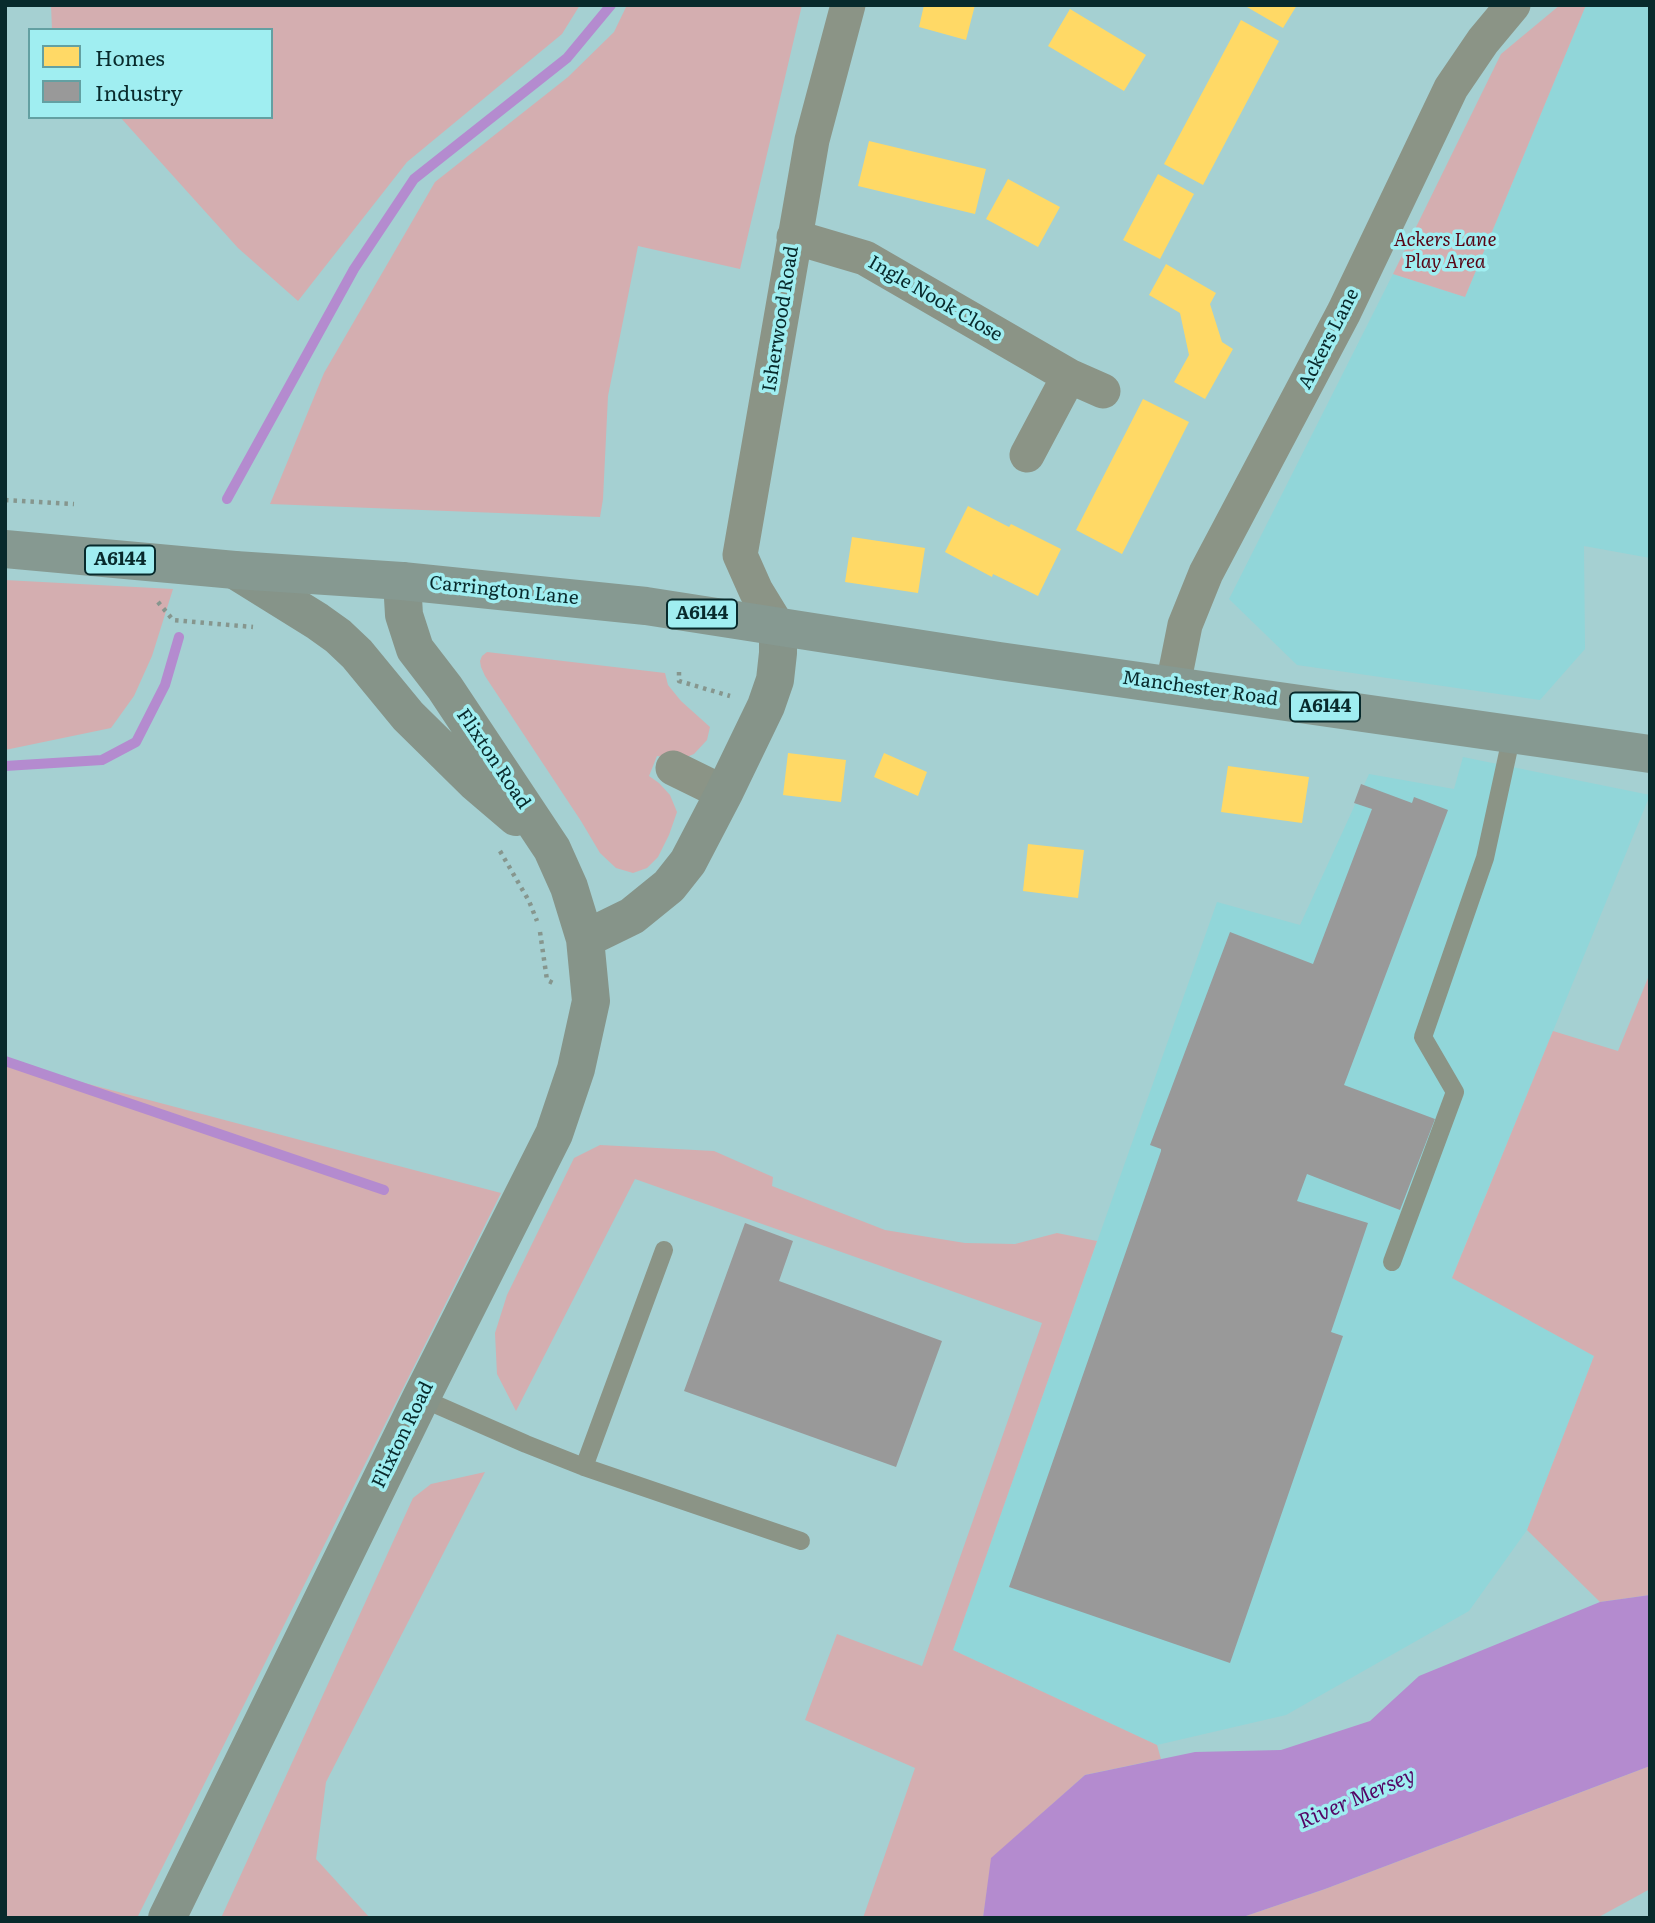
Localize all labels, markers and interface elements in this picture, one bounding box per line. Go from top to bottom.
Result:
legend [28,28,273,119]
text: Homes [95,41,165,72]
text: Industry [95,76,183,107]
park label: Ackers Lane Play Area [1394,229,1496,273]
street label: Isherwood Road [758,244,804,394]
street label: Ingle Nook Close [864,251,1006,347]
street label: Ackers Lane [1294,285,1364,393]
road number: A6144 [85,546,155,574]
street label: Carrington Lane [428,572,580,610]
road number: A6144 [667,600,737,628]
street label: Manchester Road [1121,667,1279,711]
road number: A6144 [1290,692,1360,722]
street label: Flixton Road [451,705,535,813]
street label: Flixton Road [367,1378,439,1492]
water label: River Mersey [1295,1763,1419,1835]

